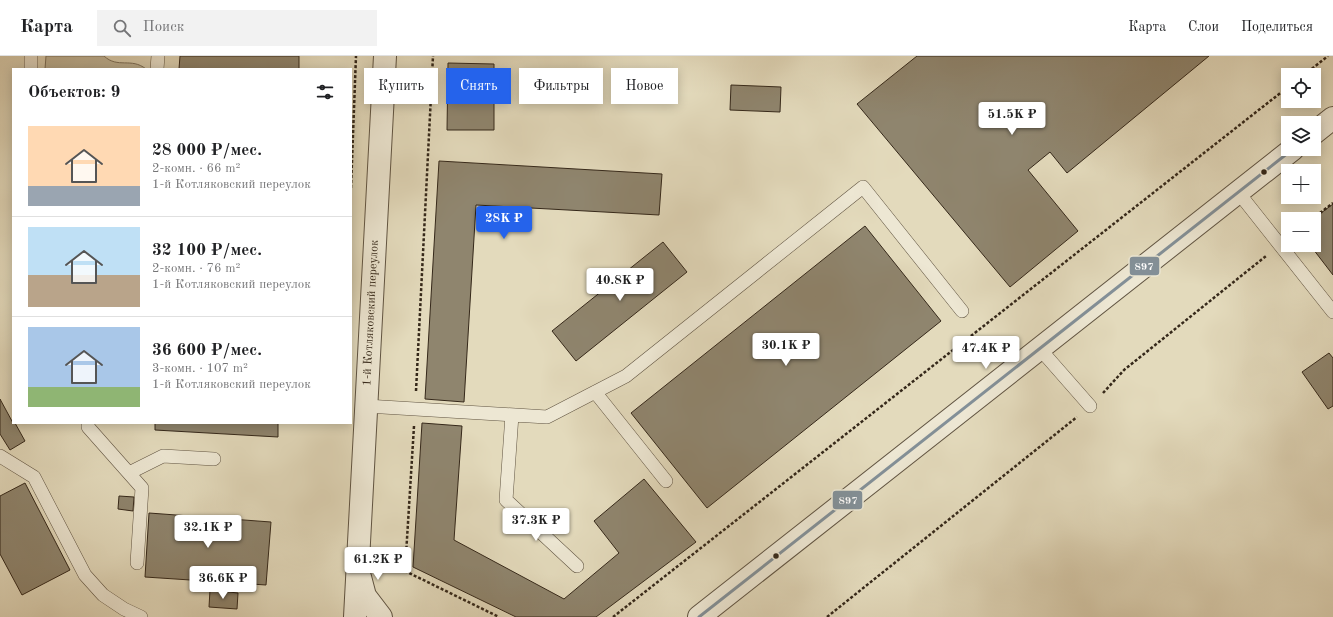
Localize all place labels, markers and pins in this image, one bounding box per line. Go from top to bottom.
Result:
pin: 51.5K ₽ [975,102,1049,136]
unlabelled marker [1259,167,1269,177]
pin: 28K ₽ [476,206,532,240]
pin: 40.8K ₽ [583,268,657,302]
pin: 30.1K ₽ [749,333,823,367]
pin: 47.4K ₽ [949,336,1023,370]
pin: 37.3K ₽ [499,508,573,542]
pin: 32.1K ₽ [171,515,245,549]
pin: 61.2K ₽ [341,547,415,581]
unlabelled marker [771,551,781,561]
pin: 36.6K ₽ [186,566,260,600]

